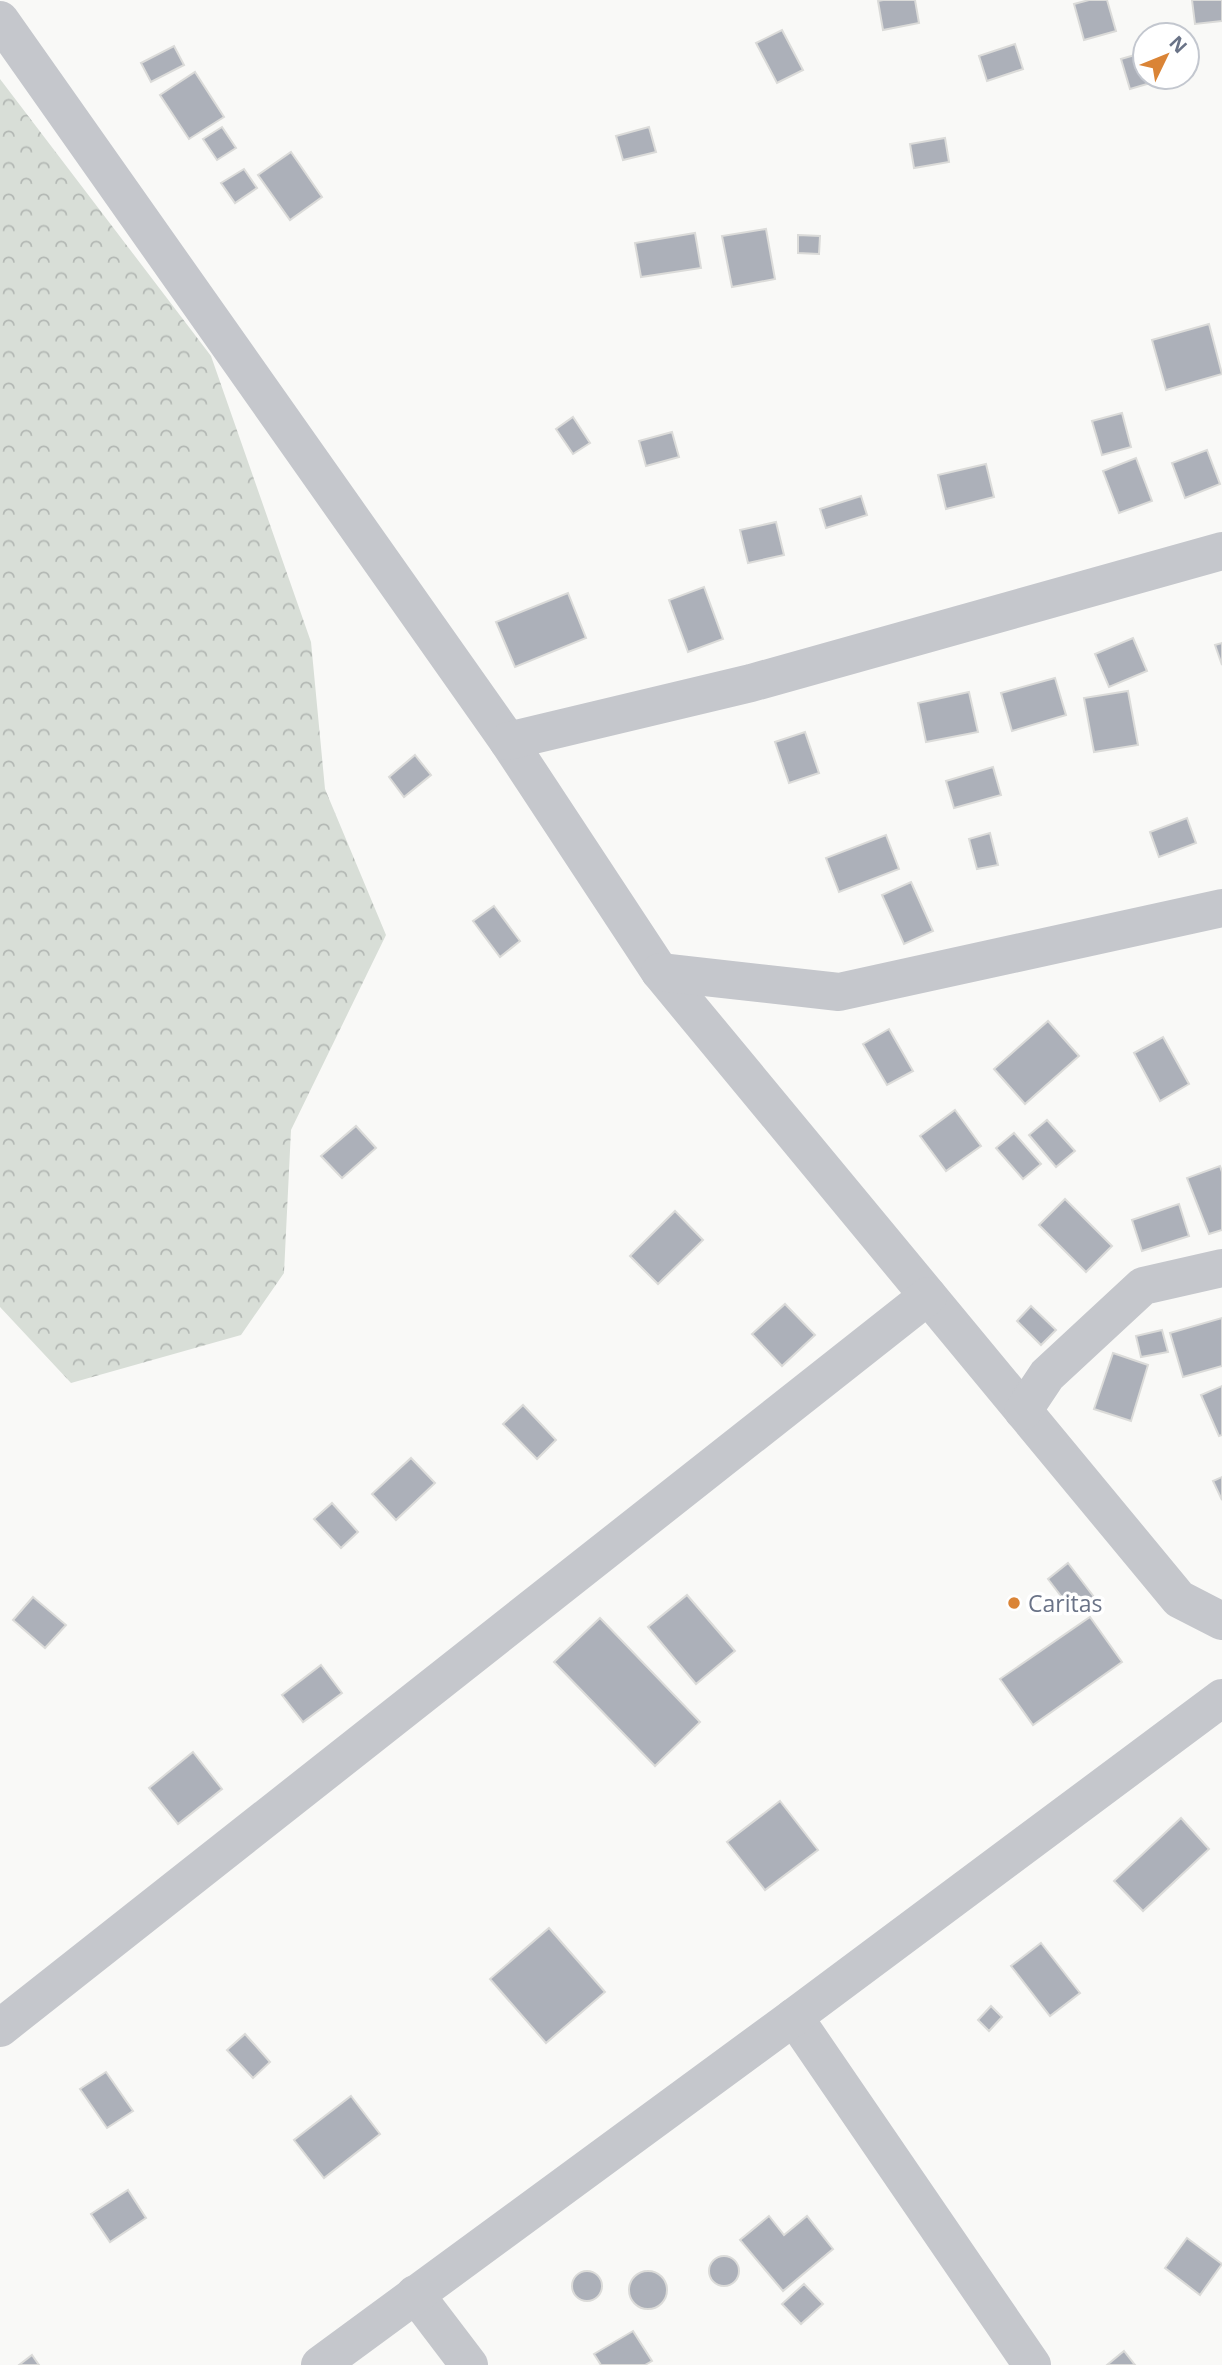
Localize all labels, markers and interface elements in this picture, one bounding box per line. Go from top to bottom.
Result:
north arrow [1131,21,1201,91]
text: N [1164,30,1193,59]
place label: Caritas [1028,1587,1102,1619]
marker: Caritas [1006,1595,1022,1611]

